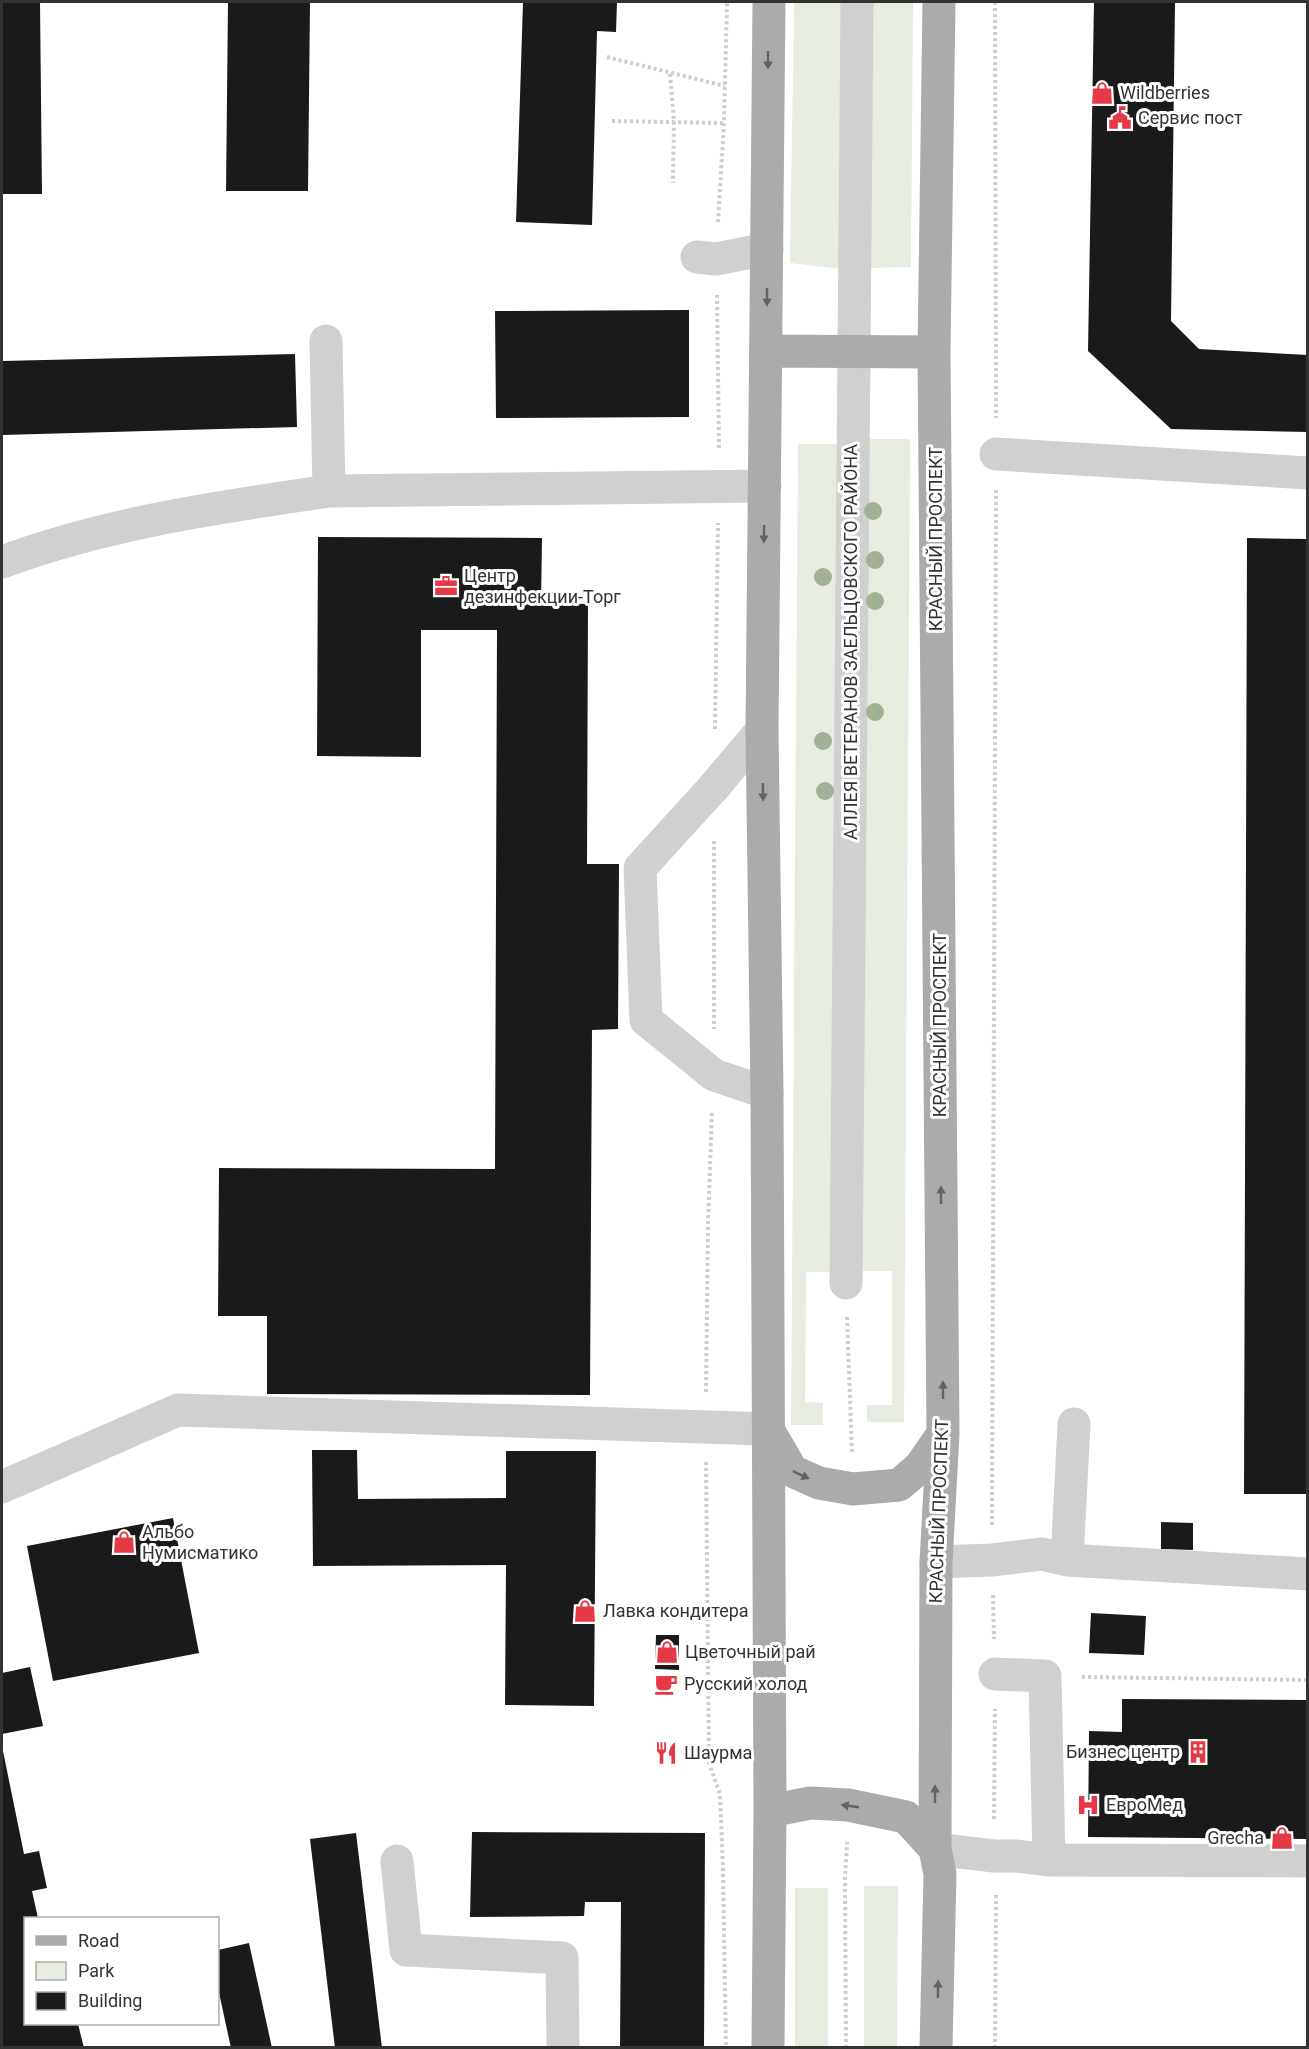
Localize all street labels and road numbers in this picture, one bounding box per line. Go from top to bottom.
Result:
street label: АЛЛЕЯ ВЕТЕРАНОВ ЗАЕЛЬЦОВСКОГО РАЙОНА [840,444,861,840]
street label: КРАСНЫЙ ПРОСПЕКТ [925,447,946,631]
street label: КРАСНЫЙ ПРОСПЕКТ [929,933,950,1117]
street label: КРАСНЫЙ ПРОСПЕКТ [925,1418,952,1604]

